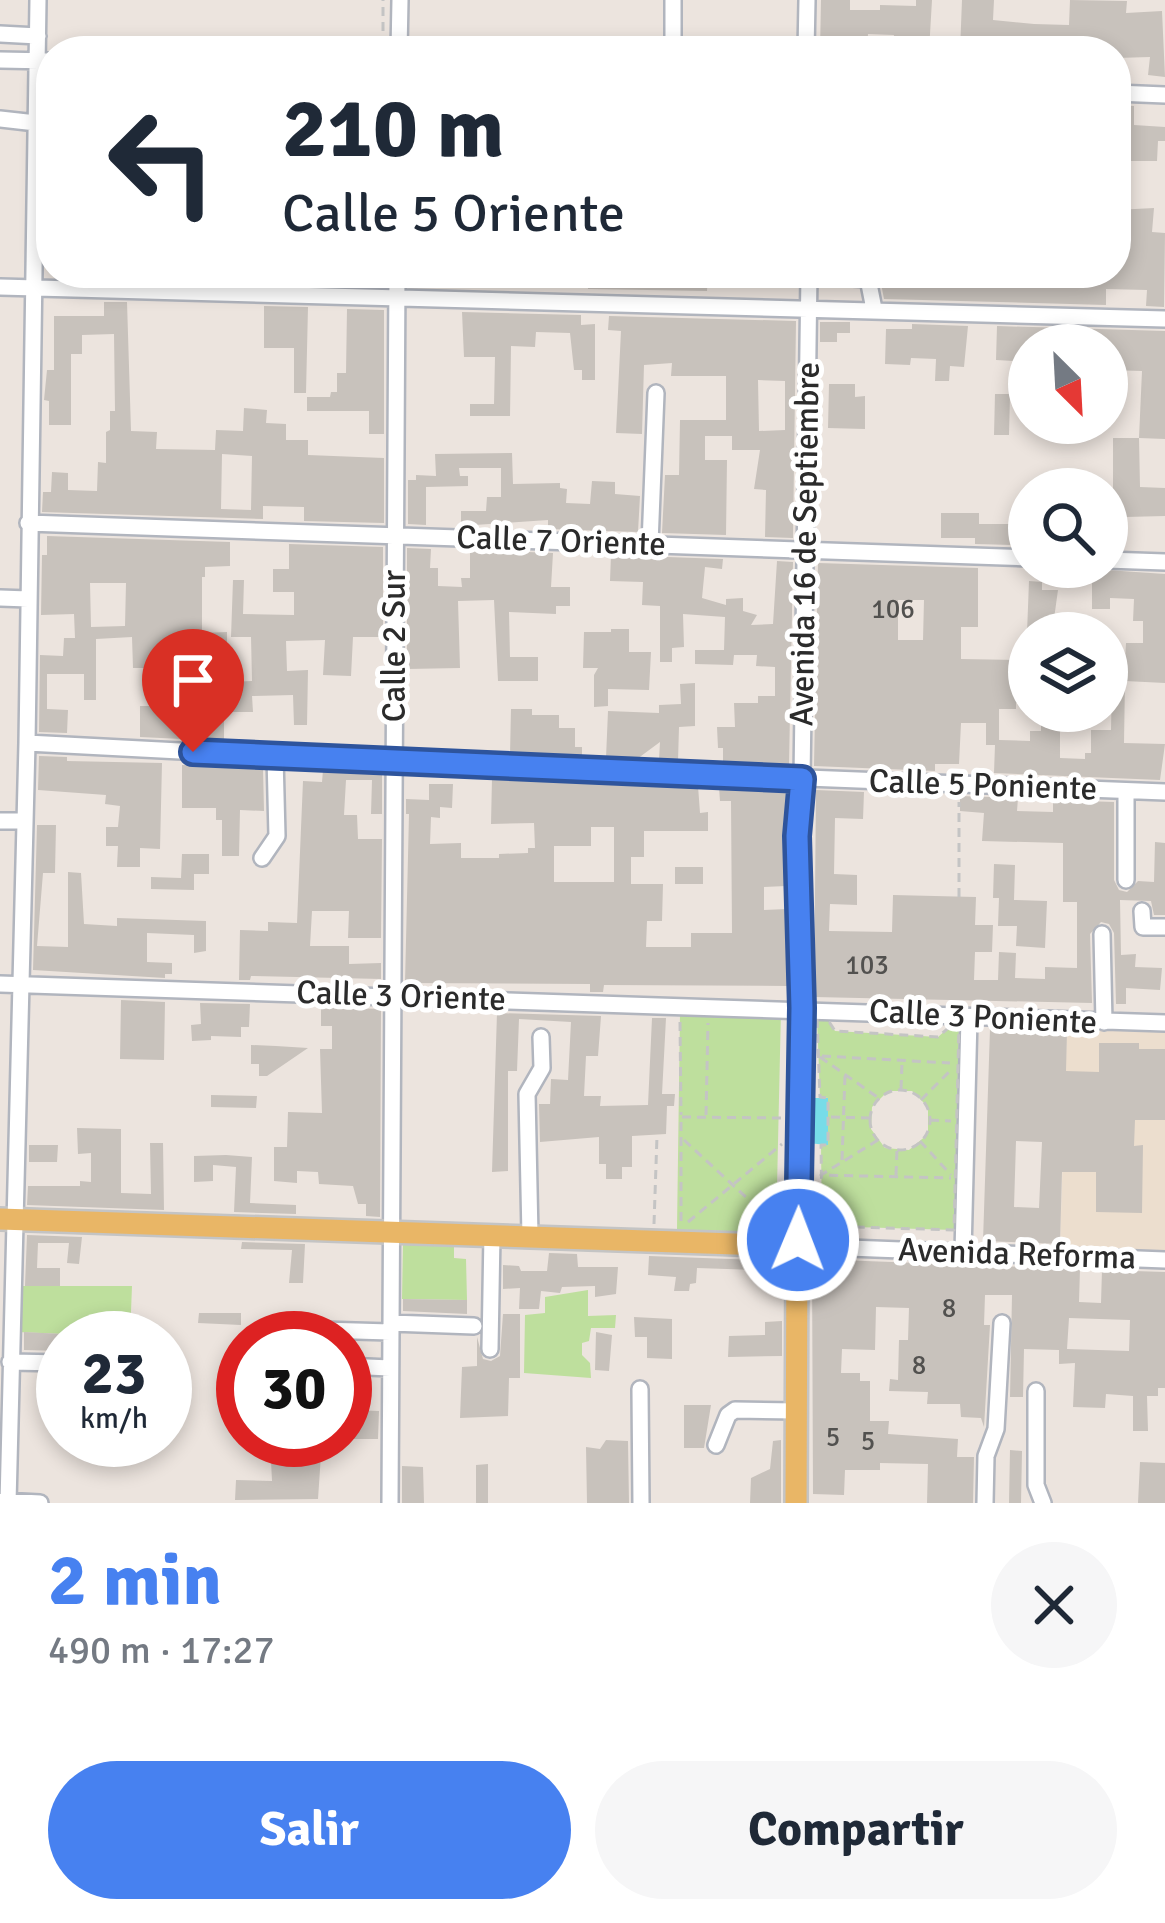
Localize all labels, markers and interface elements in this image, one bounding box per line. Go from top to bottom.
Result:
text: 210 m [282,77,504,181]
icon: left [84,84,240,240]
text: Calle 5 Oriente [282,180,625,247]
north arrow [1008,324,1128,444]
map controls [1008,324,1128,732]
street label: Avenida 16 de Septiembre [781,361,829,727]
button: search [1008,468,1128,588]
street label: Calle 7 Oriente [456,517,666,565]
street label: Calle 2 Sur [374,570,415,722]
house number: 106 [871,593,915,626]
button: layers [1008,612,1128,732]
pin [142,629,244,752]
icon: arrive [160,647,226,713]
street label: Calle 5 Poniente [868,761,1098,809]
house number: 103 [845,949,889,982]
street label: Calle 3 Oriente [296,972,506,1020]
street label: Calle 3 Poniente [868,991,1098,1043]
position arrow [735,1177,861,1303]
street label: Avenida Reforma [897,1229,1137,1279]
house number: 8 [942,1292,956,1325]
speed limit sign: 30 [216,1311,372,1467]
text: 23 [82,1337,146,1411]
house number: 8 [912,1349,926,1382]
text: km/h [80,1400,148,1437]
house number: 5 [826,1421,840,1454]
house number: 5 [861,1425,875,1458]
text: 2 min [48,1536,222,1625]
button: close [991,1542,1117,1668]
text: 490 m · 17:27 [48,1626,275,1674]
button: Salir [48,1761,571,1899]
button: Compartir [595,1761,1117,1899]

